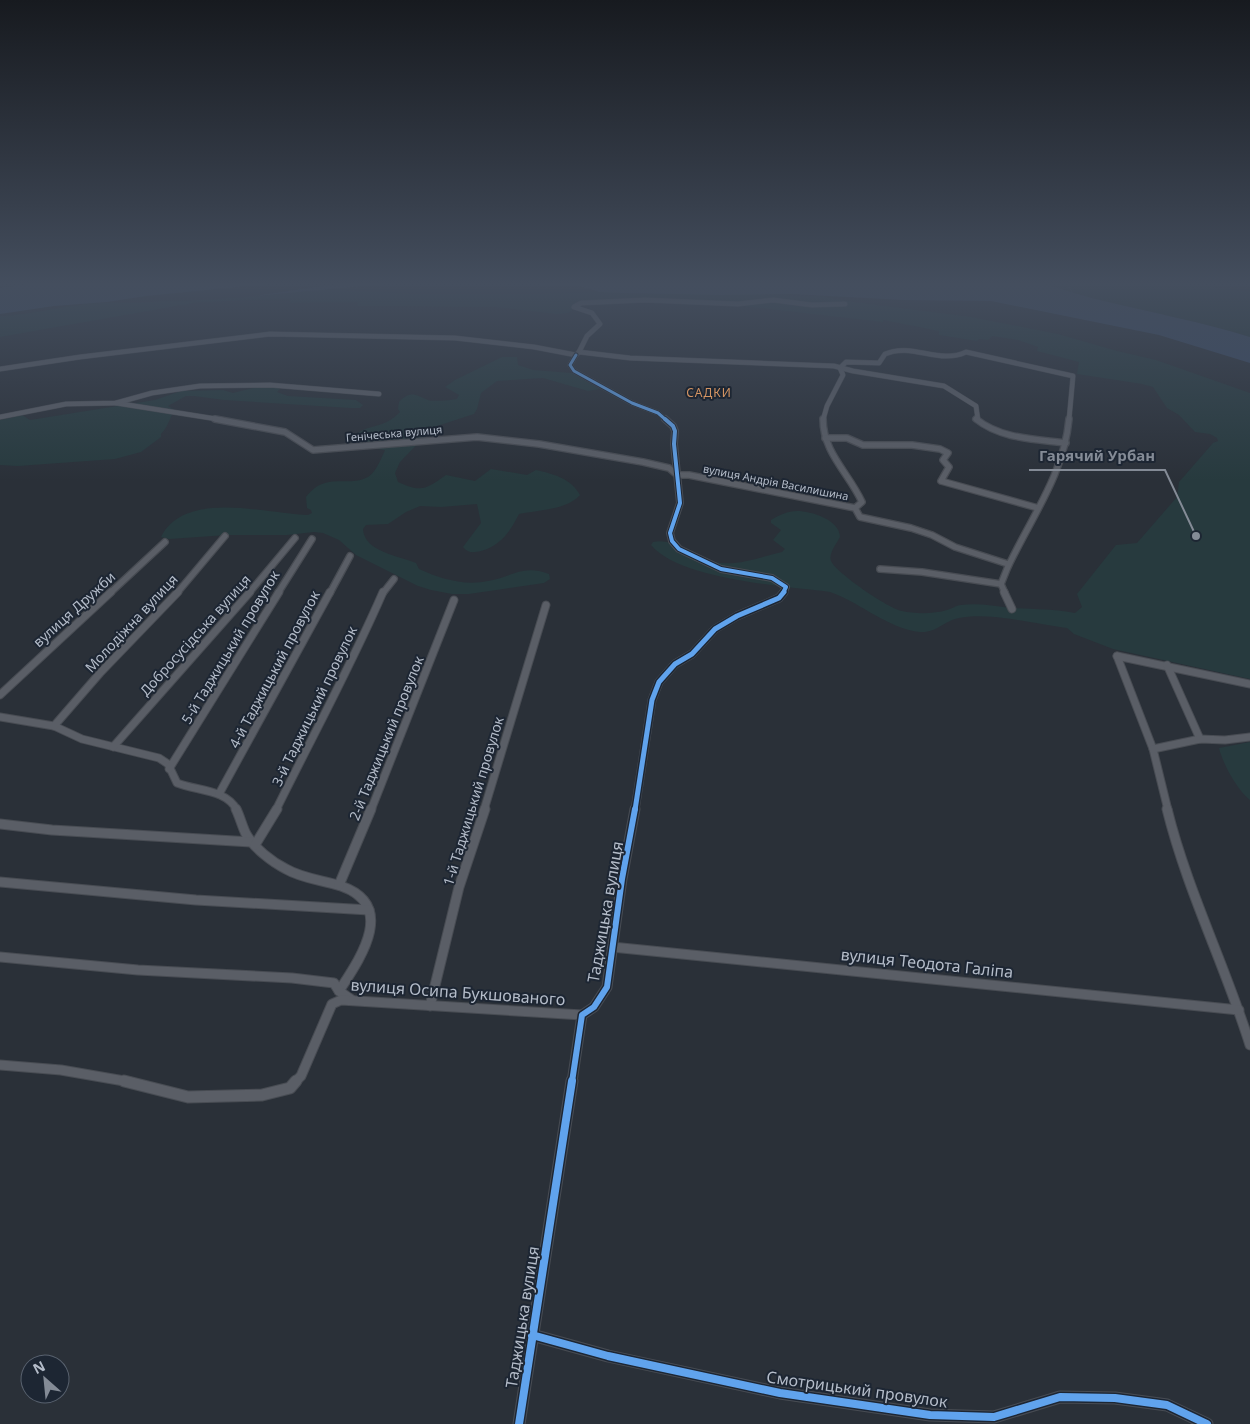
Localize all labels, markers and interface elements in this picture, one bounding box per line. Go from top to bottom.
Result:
district label: САДКИ [686,384,732,401]
street label: Генічеська вулиця [345,421,443,445]
callout: Гарячий Урбан [1029,440,1165,470]
text: Гарячий Урбан [1039,445,1155,465]
street label: вулиця Андрія Василишина [702,461,850,503]
street label: 5-й Таджицький провулок [177,566,284,727]
street label: вулиця Дружби [29,567,119,651]
street label: Молодіжна вулиця [80,570,182,676]
street label: Добросусідська вулиця [135,570,255,700]
street label: 4-й Таджицький провулок [224,586,324,751]
street label: 3-й Таджицький провулок [267,622,361,789]
street label: 2-й Таджицький провулок [344,652,428,823]
street label: 1-й Таджицький провулок [438,714,508,888]
street label: Таджицька вулиця [582,840,628,984]
street label: вулиця Теодота Галіпа [840,943,1014,983]
street label: вулиця Осипа Букшованого [350,974,566,1010]
street label: Таджицька вулиця [500,1245,544,1389]
north arrow [20,1354,70,1404]
text: N [29,1356,48,1378]
street label: Смотрицький провулок [765,1365,949,1413]

